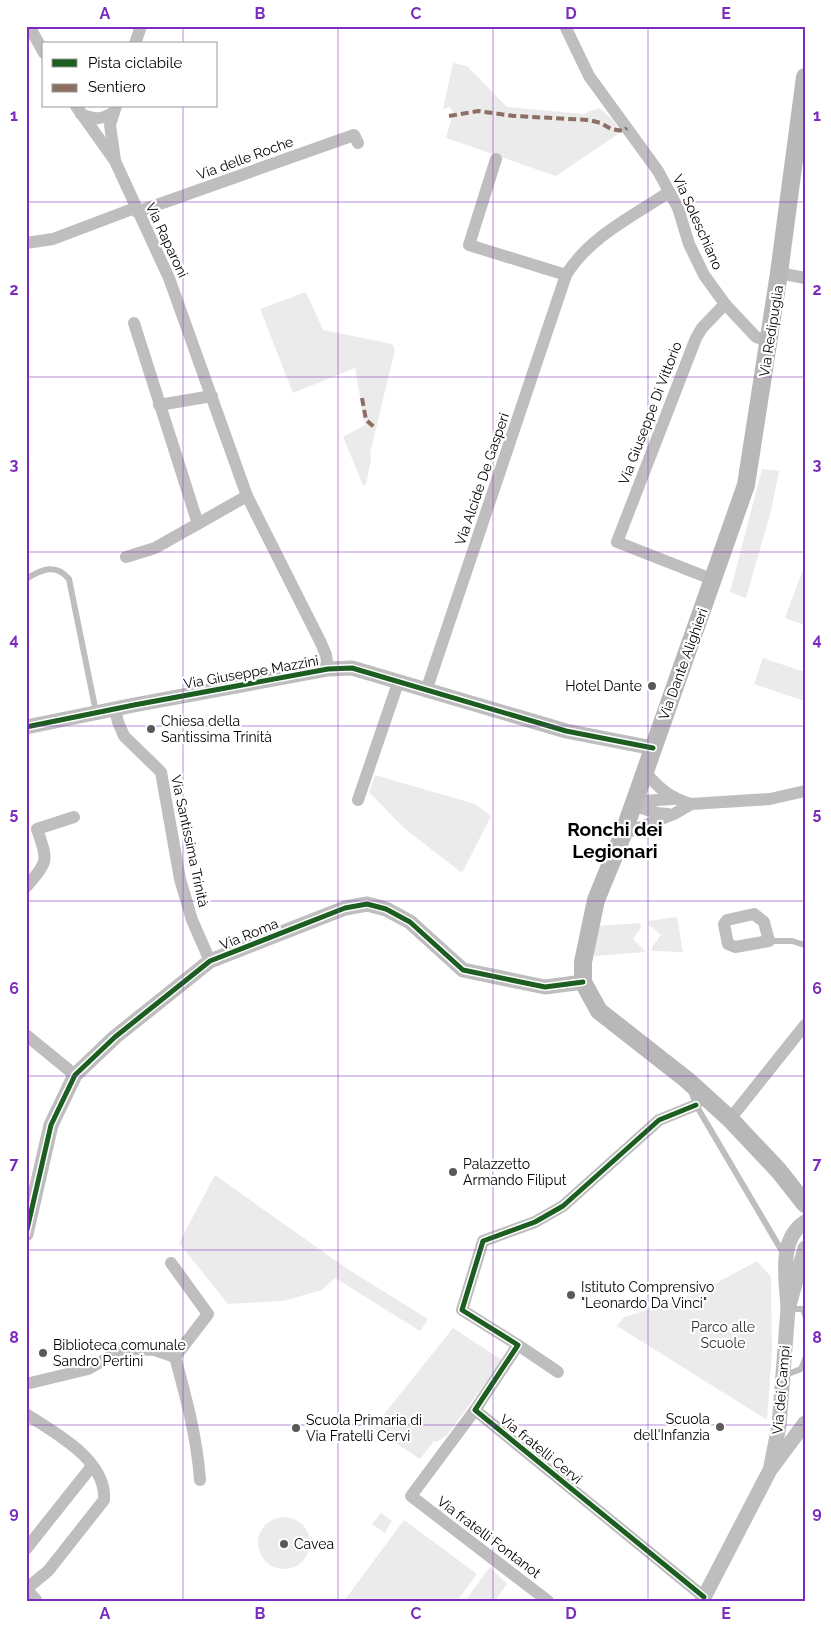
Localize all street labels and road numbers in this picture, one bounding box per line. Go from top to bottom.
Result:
street label: Via delle Roche [195,133,295,183]
street label: Via Soleschiano [670,172,726,272]
street label: Via Raparoni [143,200,191,280]
street label: Via Redipuglia [756,284,786,378]
street label: Via Giuseppe Di Vittorio [615,339,685,487]
street label: Via Alcide De Gasperi [452,411,512,547]
street label: Via Dante Alighieri [655,606,711,722]
street label: Via Giuseppe Mazzini [182,652,320,692]
street label: Via Santissima Trinità [168,773,212,909]
street label: Via Roma [217,915,281,953]
street label: Via dei Campi [769,1345,793,1435]
street label: Via fratelli Cervi [497,1411,585,1487]
street label: Via fratelli Fontanot [434,1493,544,1581]

